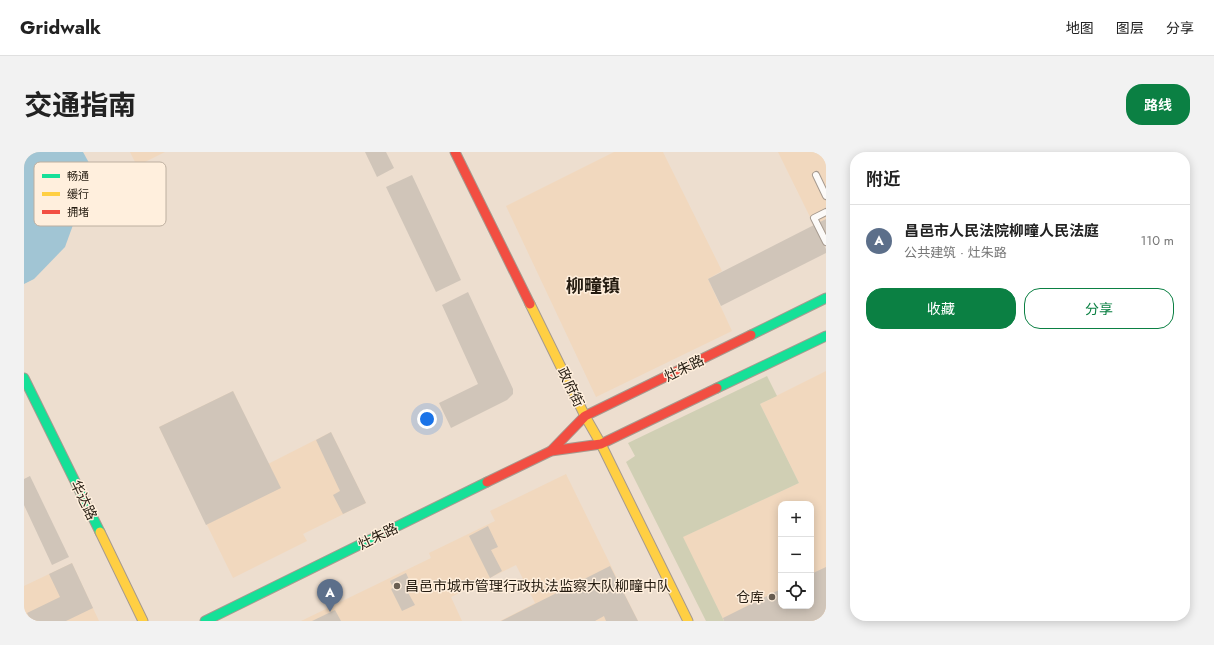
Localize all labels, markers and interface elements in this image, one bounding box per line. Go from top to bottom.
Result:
text: Gridwalk [20,14,101,41]
text: 地图 [1066,18,1094,38]
text: 图层 [1116,18,1144,38]
text: 分享 [1166,18,1194,38]
button: 路线 [1126,84,1190,125]
text: 交通指南 [24,85,136,126]
legend [34,162,166,226]
text: 附近 [866,167,900,191]
text: 畅通 [67,168,89,184]
text: 缓行 [67,186,89,202]
text: 拥堵 [67,204,89,220]
text: 昌邑市人民法院柳疃人民法庭 [904,220,1099,242]
text: A [874,231,884,250]
text: 110 m [1140,231,1174,250]
text: 公共建筑 · 灶朱路 [904,243,1007,262]
district label: 柳疃镇 [566,273,620,299]
button: 收藏 [866,288,1016,329]
button: 分享 [1024,288,1174,329]
street label: 灶朱路 [661,350,707,386]
street label: 政府街 [553,364,589,410]
your location [417,409,437,429]
street label: 华达路 [66,477,102,523]
map controls [778,501,814,609]
button: + [778,501,814,537]
street label: 灶朱路 [355,518,401,554]
button: − [778,537,814,573]
button: locate [778,573,814,609]
place label: 昌邑市城市管理行政执法监察大队柳疃中队 [405,576,671,596]
pin: A [317,579,343,612]
marker: 昌邑市城市管理行政执法监察大队柳疃中队 [392,581,402,591]
place label: 仓库 [736,587,764,607]
marker: 仓库 [767,592,777,602]

